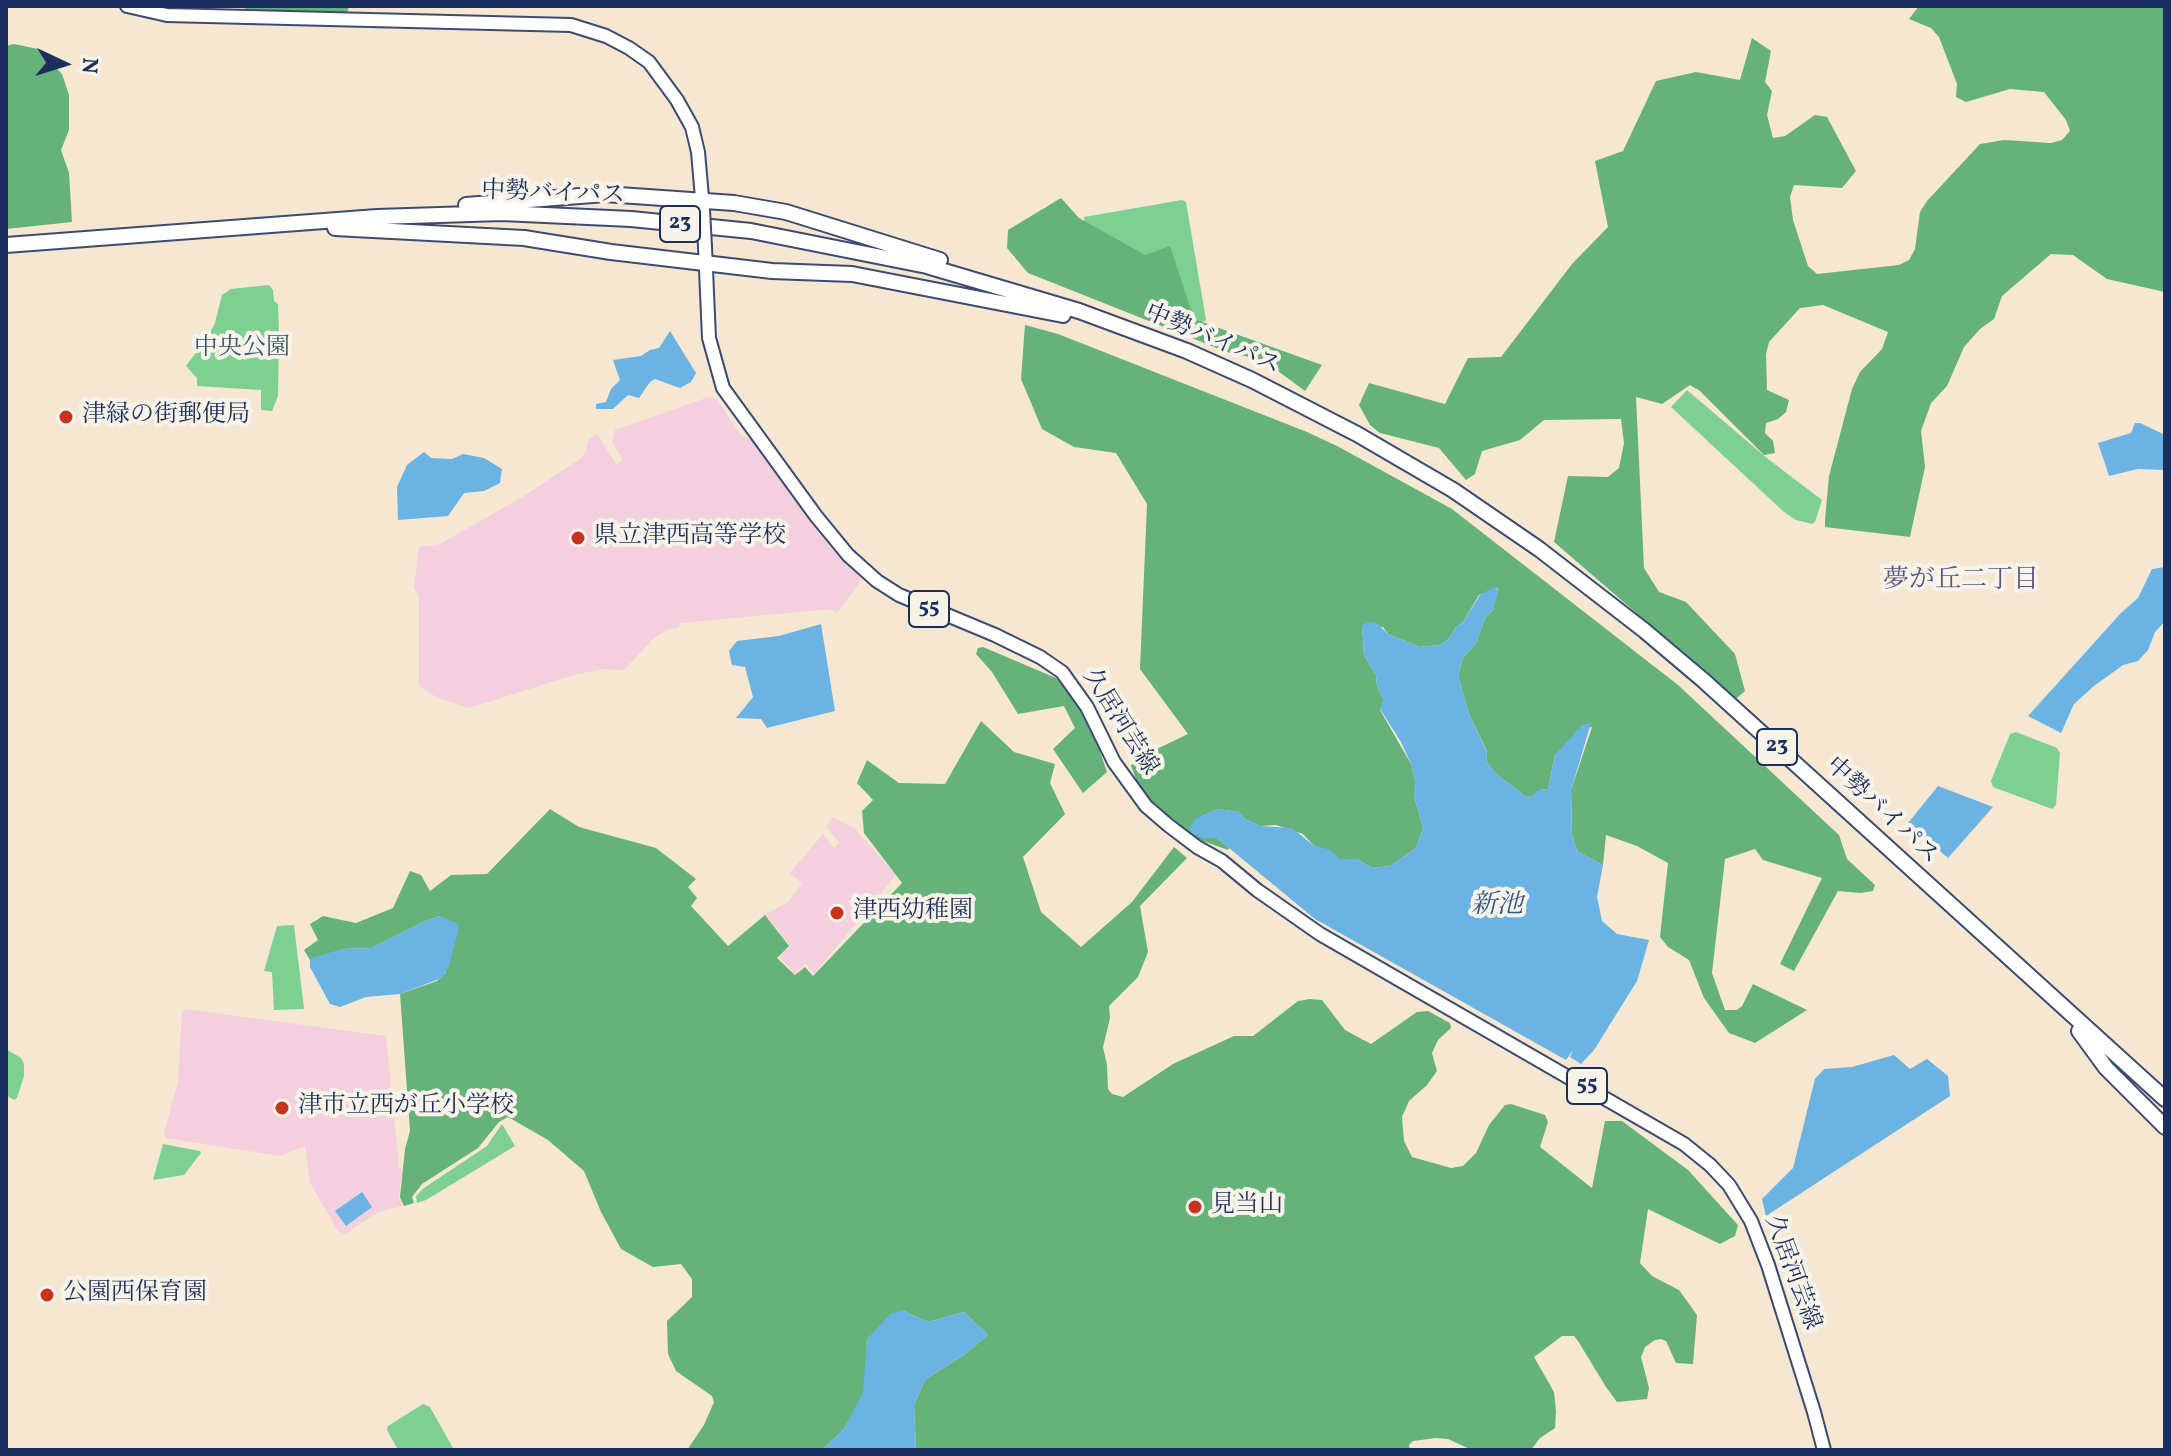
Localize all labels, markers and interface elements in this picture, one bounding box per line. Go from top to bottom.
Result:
north arrow [24,24,104,104]
text: N [72,57,104,75]
street label: 中勢バイパス [481,178,625,212]
road number: 23 [660,206,700,242]
street label: 中勢バイパス [1140,300,1284,382]
park label: 中央公園 [194,336,290,364]
place label: 津緑の街郵便局 [82,403,250,431]
marker: 津緑の街郵便局 [57,408,75,426]
place label: 県立津西高等学校 [594,524,786,552]
marker: 県立津西高等学校 [569,529,587,547]
district label: 夢が丘二丁目 [1883,566,2039,598]
road number: 55 [909,591,949,627]
street label: 久居河芸線 [1075,664,1163,782]
road number: 23 [1757,729,1797,765]
street label: 中勢バイパス [1819,752,1943,872]
water label: 新池 [1471,891,1523,923]
place label: 津西幼稚園 [853,899,973,927]
marker: 津西幼稚園 [828,904,846,922]
road number: 55 [1567,1068,1607,1104]
place label: 津市立西が丘小学校 [298,1094,514,1122]
marker: 津市立西が丘小学校 [273,1099,291,1117]
place label: 見当山 [1211,1193,1283,1221]
marker: 見当山 [1186,1198,1204,1216]
street label: 久居河芸線 [1757,1212,1825,1334]
place label: 公園西保育園 [63,1281,207,1309]
marker: 公園西保育園 [38,1286,56,1304]

